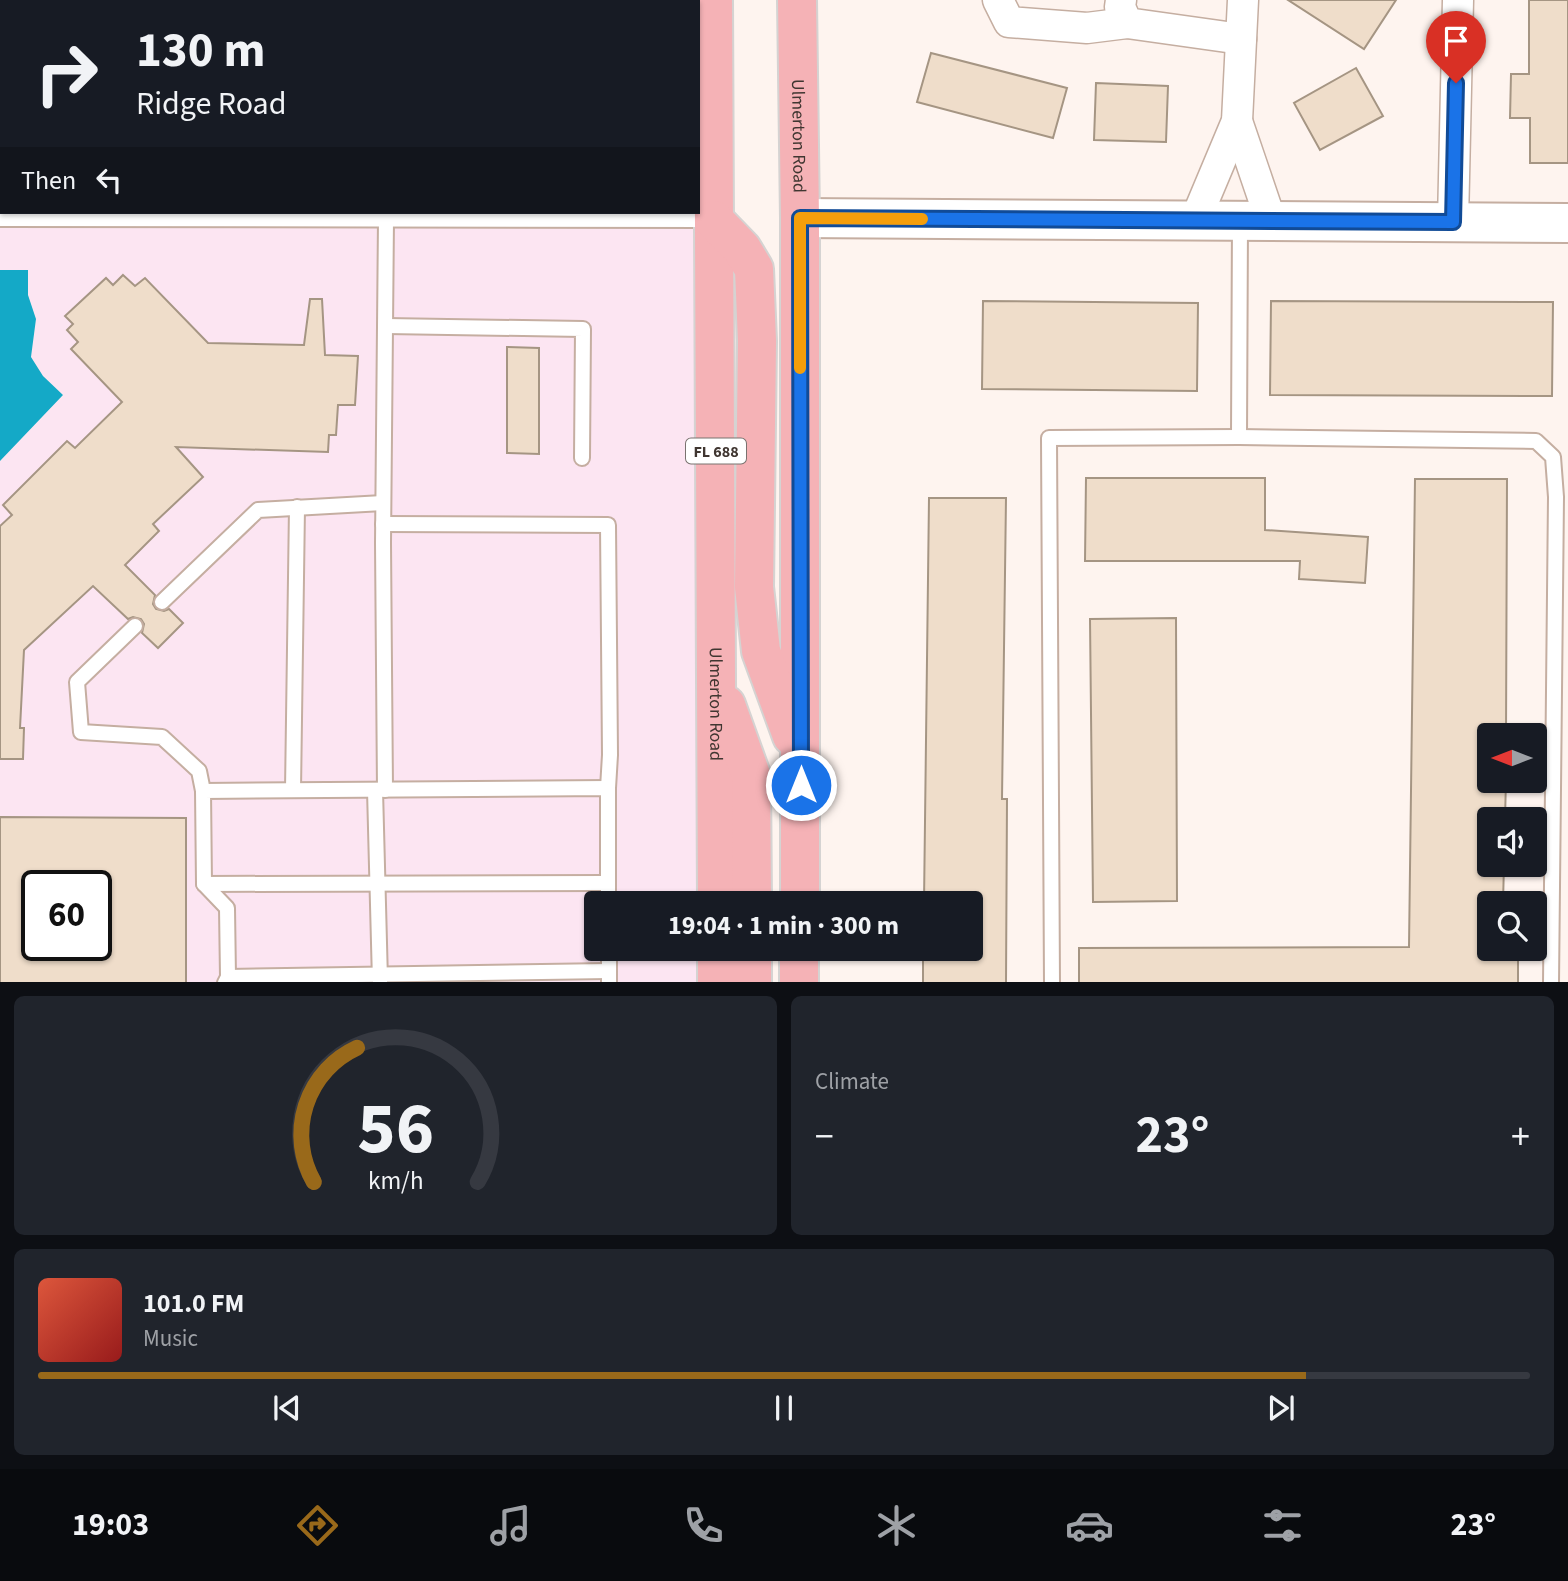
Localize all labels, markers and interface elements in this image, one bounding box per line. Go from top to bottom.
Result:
pin [1426,11,1486,83]
text: 130 m [136,16,265,86]
icon: arrive [1437,22,1475,60]
icon: right [21,28,112,119]
street label: Ulmerton Road [785,79,812,193]
text: Ridge Road [136,81,286,127]
icon: left [90,161,128,199]
text: Then [21,162,76,199]
road number: FL 688 [686,438,746,464]
street label: Ulmerton Road [703,647,728,761]
north arrow [1477,723,1547,793]
map controls [1477,723,1547,961]
position arrow [764,748,838,822]
button: sound [1477,807,1547,877]
speed limit sign: 60 [21,870,112,961]
button: search [1477,891,1547,961]
text: 19:04 · 1 min · 300 m [668,907,899,944]
text: Climate [815,1065,889,1098]
text: 56 [357,1077,434,1181]
text: 23° [1136,1099,1209,1173]
text: − [815,1110,834,1164]
text: + [1511,1110,1530,1164]
text: km/h [368,1162,423,1198]
text: 101.0 FM [143,1285,244,1322]
text: Music [143,1322,198,1355]
icon: previous [268,1389,306,1427]
icon: pause [765,1389,803,1427]
icon: next [1262,1389,1300,1427]
icon: directions [293,1501,342,1550]
icon: music [486,1501,535,1550]
icon: phone [679,1501,728,1550]
icon: climate [872,1501,921,1550]
icon: car [1065,1501,1114,1550]
icon: filters [1258,1501,1307,1550]
text: 19:03 [72,1502,149,1548]
text: 23° [1450,1502,1496,1548]

